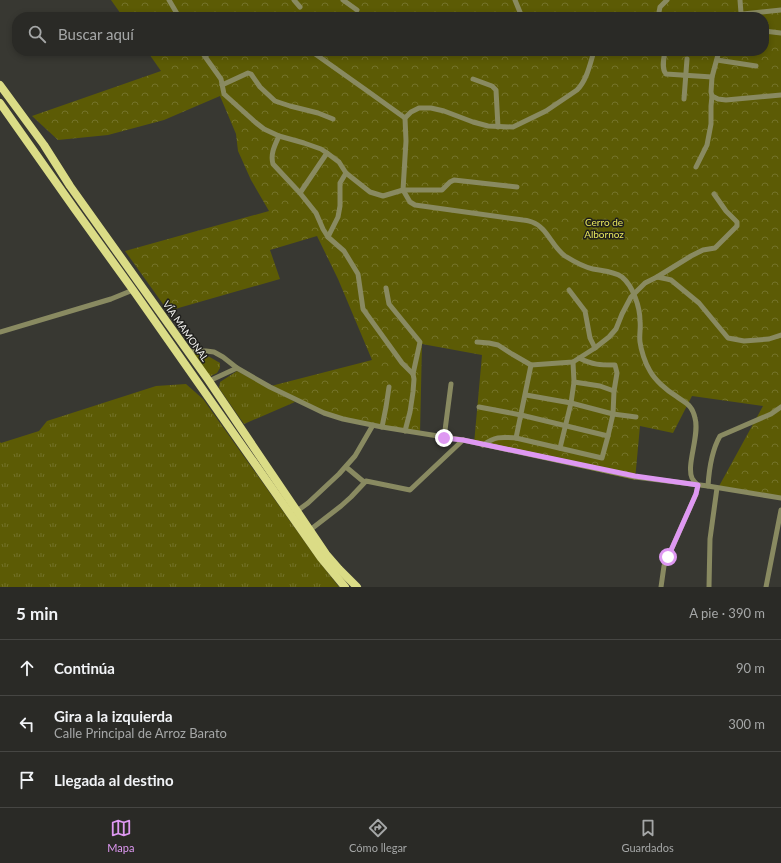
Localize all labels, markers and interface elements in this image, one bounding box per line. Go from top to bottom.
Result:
search box [12,12,769,56]
icon: search [26,23,48,45]
text: Buscar aquí [58,25,134,43]
park label: Cerro de Albornoz [584,216,624,240]
street label: VÍA MAMONAL [161,298,211,364]
route end [435,429,453,447]
route start [659,548,677,566]
text: 5 min [16,603,58,624]
text: A pie · 390 m [689,605,765,621]
icon: ahead [16,657,38,679]
text: Continúa [54,659,115,677]
text: 90 m [736,660,765,676]
text: Gira a la izquierda [54,707,173,725]
icon: left [16,713,38,735]
text: 300 m [728,716,765,732]
text: Calle Principal de Arroz Barato [54,725,227,741]
icon: arrive [16,769,38,791]
text: Llegada al destino [54,771,174,789]
tab: Mapa [107,817,134,854]
tab: Cómo llegar [349,817,407,854]
tab: Guardados [622,817,674,854]

